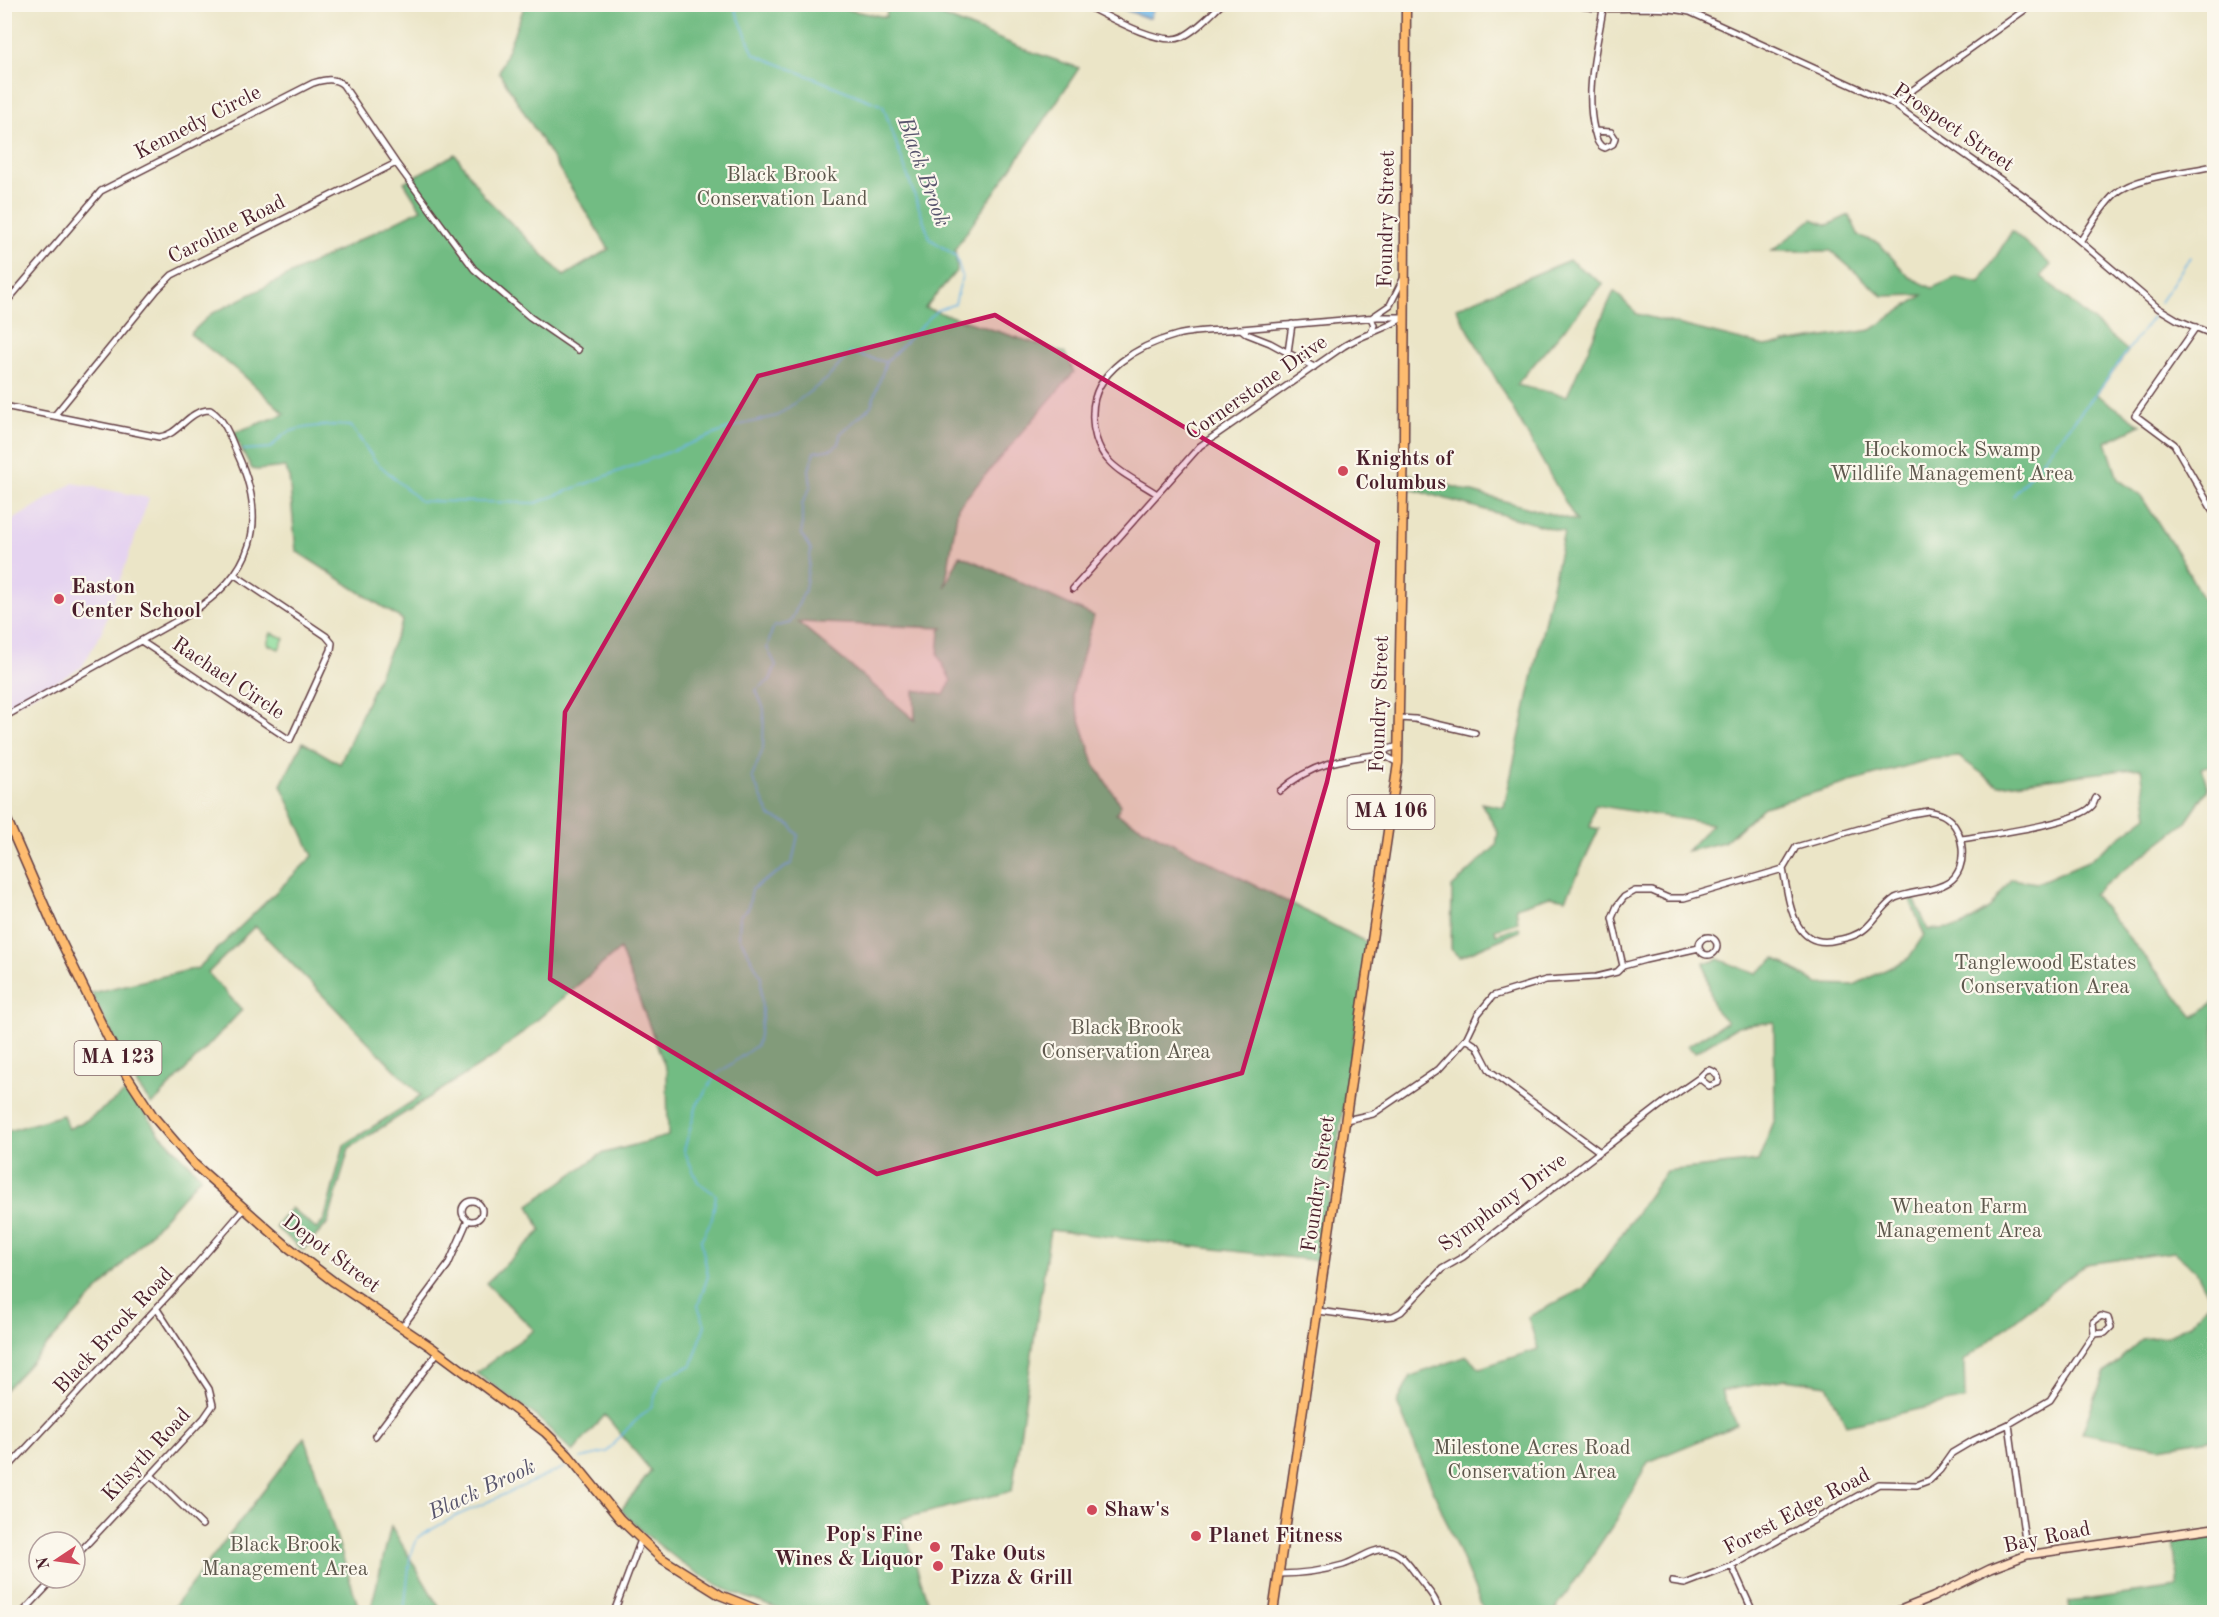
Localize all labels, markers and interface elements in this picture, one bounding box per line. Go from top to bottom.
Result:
street label: Prospect Street [1889,80,2017,176]
street label: Kennedy Circle [131,82,265,164]
water label: Black Brook [893,113,953,230]
street label: Foundry Street [1375,150,1399,288]
park label: Black Brook Conservation Land [696,165,868,210]
street label: Caroline Road [165,191,289,269]
street label: Cornerstone Drive [1183,332,1331,444]
park label: Hockomock Swamp Wildlife Management Area [1830,440,2074,485]
place label: Knights of Columbus [1355,449,1455,494]
marker: Knights of Columbus [1336,464,1350,478]
place label: Easton Center School [71,577,201,622]
marker: Easton Center School [52,592,66,606]
street label: Rachael Circle [168,634,288,724]
street label: Foundry Street [1367,635,1393,773]
road number: MA 106 [1348,795,1434,829]
park label: Tanglewood Estates Conservation Area [1954,953,2136,998]
park label: Black Brook Conservation Area [1041,1018,1211,1063]
road number: MA 123 [74,1041,162,1075]
street label: Foundry Street [1299,1114,1339,1254]
street label: Symphony Drive [1435,1150,1571,1256]
park label: Wheaton Farm Management Area [1876,1197,2042,1242]
street label: Depot Street [278,1211,384,1297]
street label: Black Brook Road [50,1264,178,1398]
street label: Kilsyth Road [99,1404,195,1506]
park label: Milestone Acres Road Conservation Area [1433,1438,1631,1483]
water label: Black Brook [424,1456,539,1525]
street label: Forest Edge Road [1720,1464,1874,1559]
place label: Shaw's [1104,1500,1169,1521]
marker: Shaw's [1085,1503,1099,1517]
street label: Bay Road [2002,1519,2092,1557]
place label: Pop's Fine Wines & Liquor [774,1525,923,1570]
place label: Planet Fitness [1208,1526,1343,1547]
marker: Planet Fitness [1189,1529,1203,1543]
north arrow [27,1530,87,1590]
park label: Black Brook Management Area [202,1535,368,1580]
marker: Pop's Fine Wines & Liquor [928,1540,942,1554]
place label: Take Outs Pizza & Grill [950,1544,1073,1589]
text: N [35,1554,54,1571]
marker: Take Outs Pizza & Grill [931,1559,945,1573]

